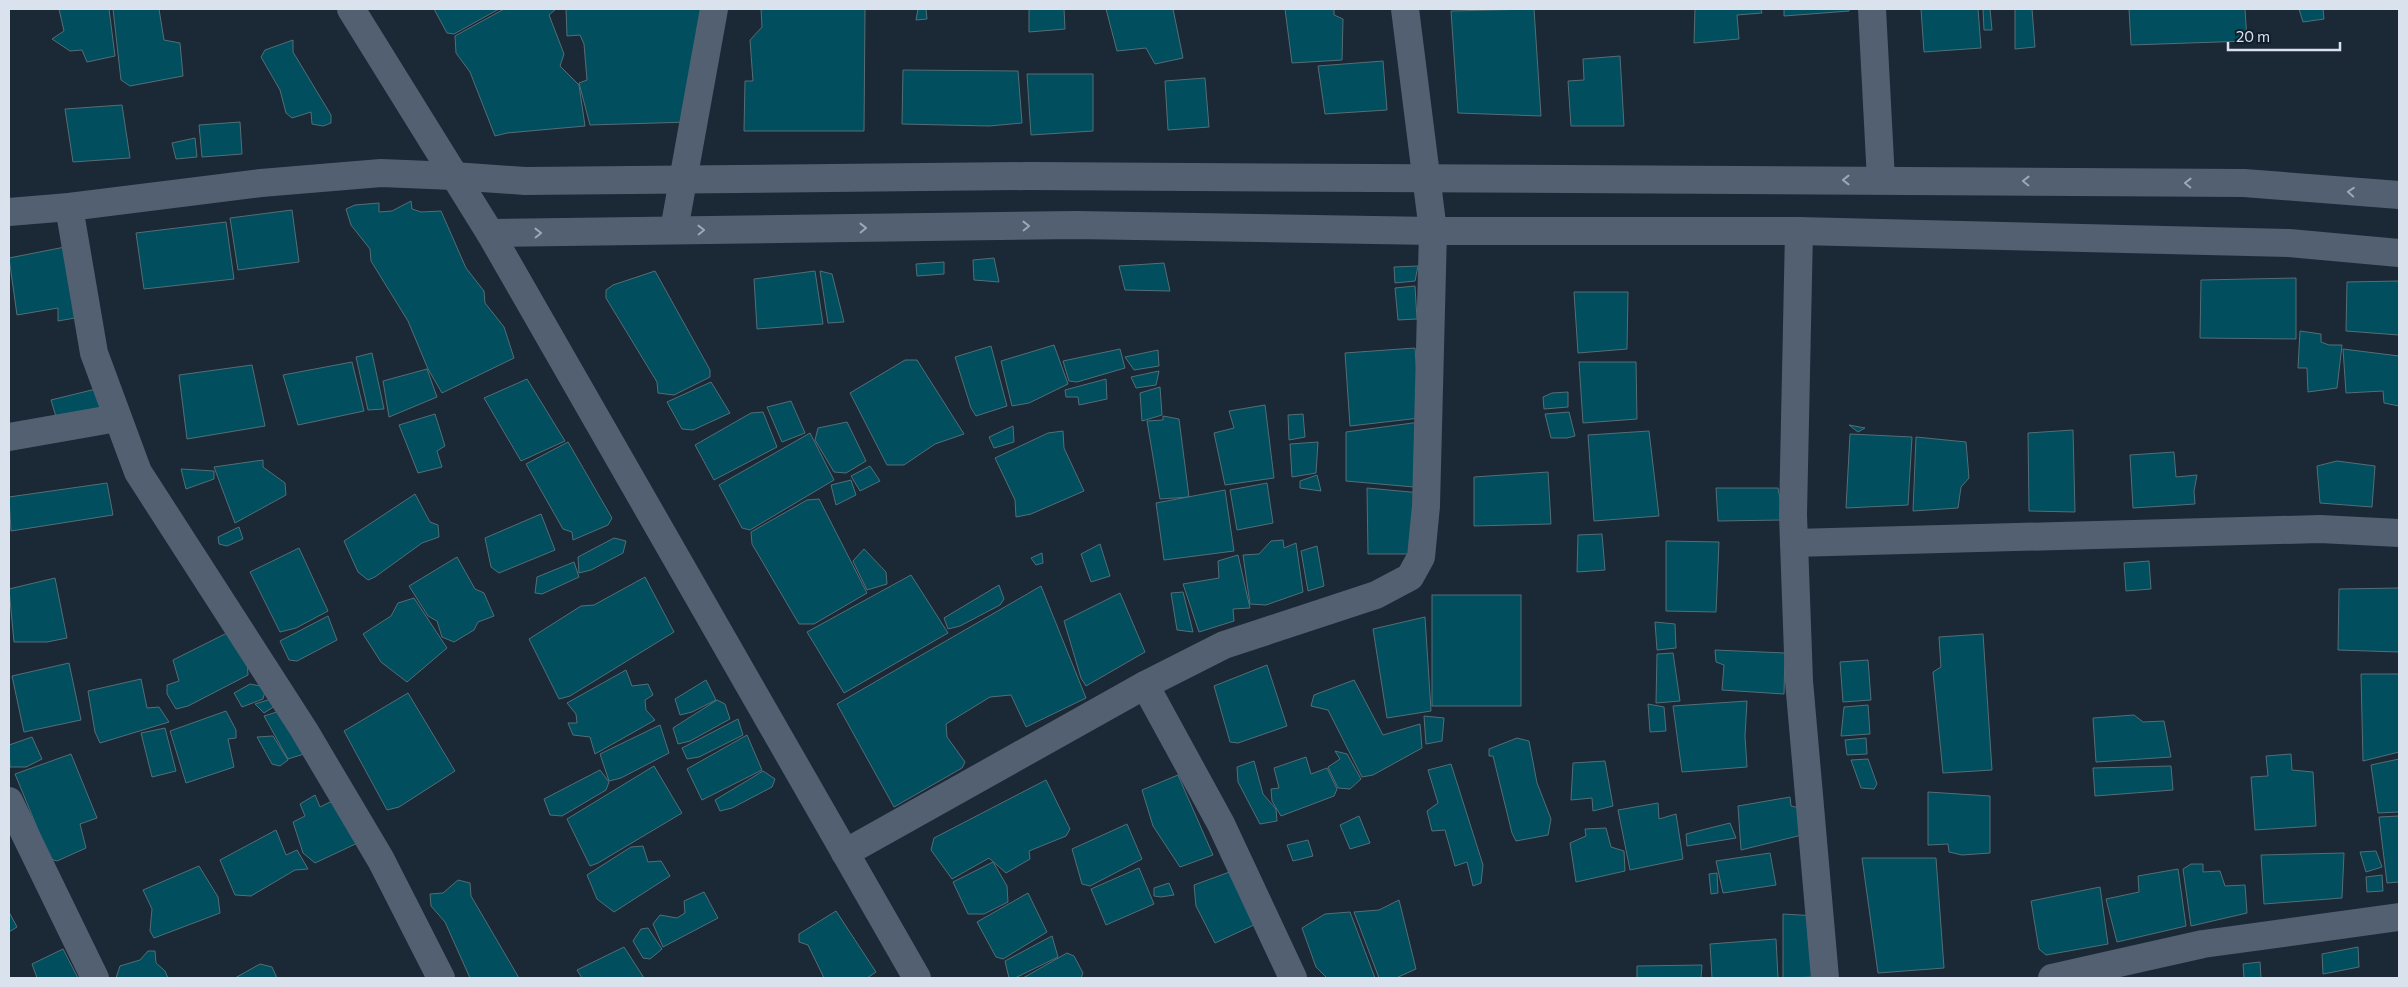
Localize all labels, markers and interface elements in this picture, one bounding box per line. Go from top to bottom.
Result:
scale bar [2228,20,2340,52]
text: 20 m [2236,27,2270,45]
one-way arrow [1842,175,1850,185]
one-way arrow [2022,176,2030,186]
one-way arrow [2184,178,2192,188]
one-way arrow [2346,186,2354,197]
one-way arrow [1022,220,1030,231]
one-way arrow [860,223,868,233]
one-way arrow [698,225,705,235]
one-way arrow [535,227,543,238]

